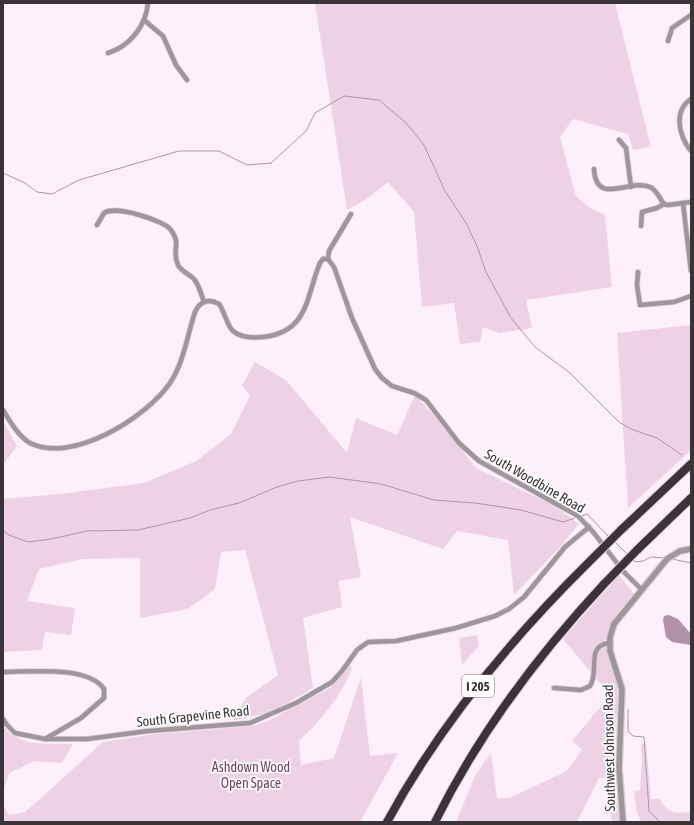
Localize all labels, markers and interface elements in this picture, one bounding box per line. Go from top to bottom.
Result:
street label: South Woodbine Road [482,446,588,516]
road number: I 205 [462,675,494,697]
street label: Southwest Johnson Road [600,684,618,812]
street label: South Grapevine Road [136,702,250,730]
park label: Ashdown Wood Open Space [212,759,290,791]

